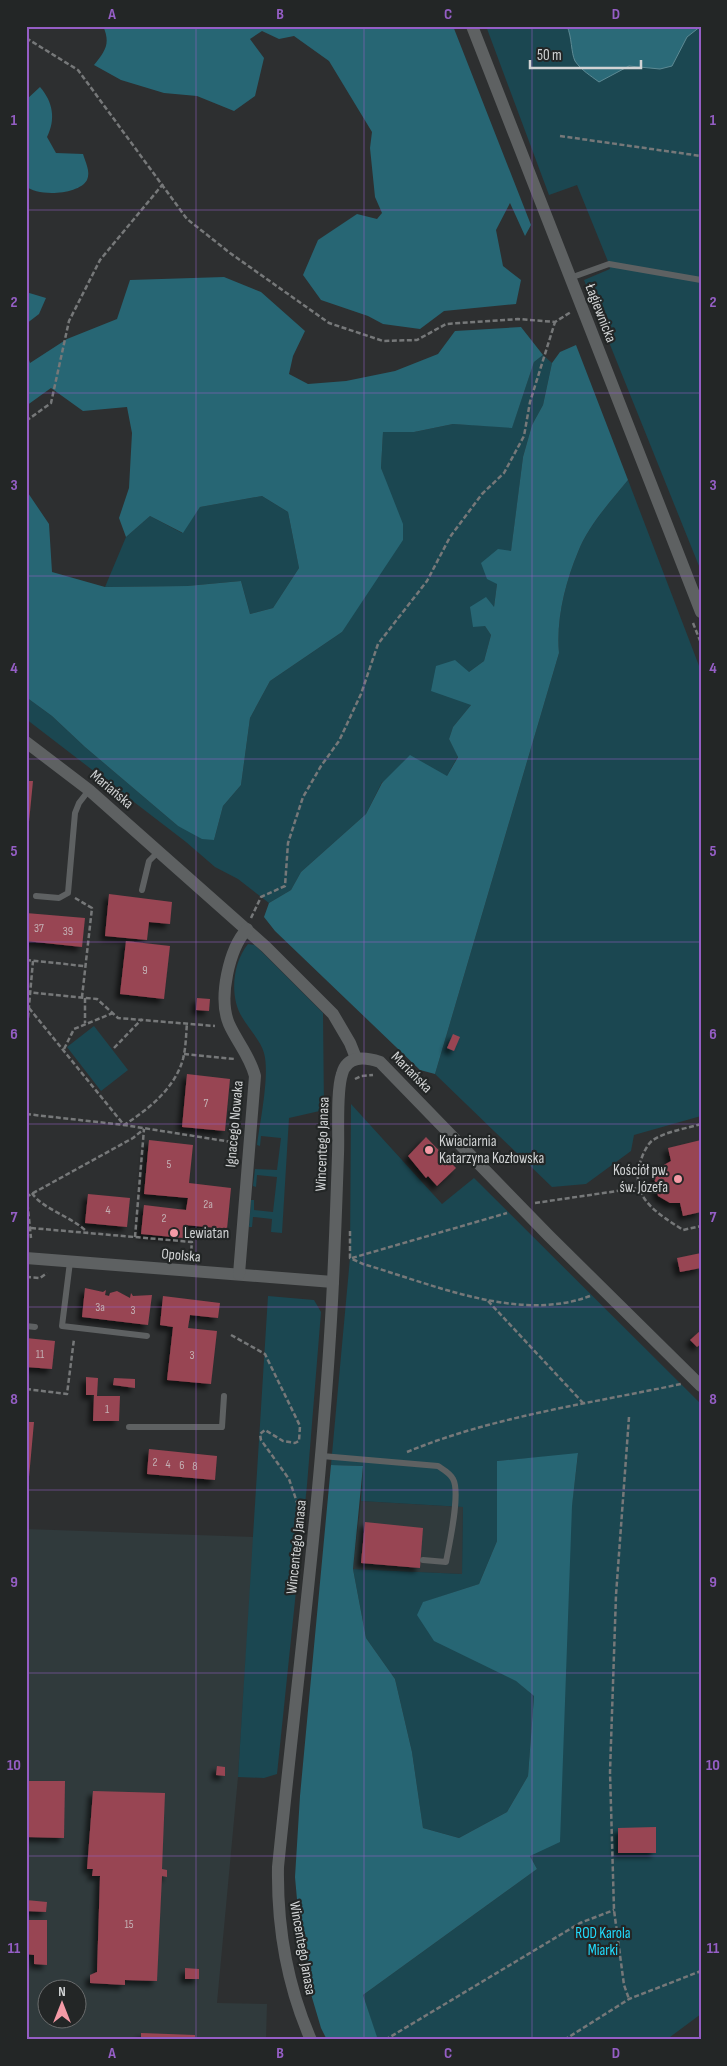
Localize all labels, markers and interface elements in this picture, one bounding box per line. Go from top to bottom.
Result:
text: A [107,5,116,24]
text: B [276,5,284,24]
text: C [444,5,452,24]
text: D [612,5,620,24]
scale bar [530,38,641,70]
text: 50 m [537,46,562,65]
text: 1 [11,111,18,130]
text: 1 [710,111,717,130]
street label: Łagiewnicka [580,280,620,345]
text: 2 [10,293,18,312]
text: 2 [709,293,717,312]
text: 3 [10,476,18,495]
text: 3 [709,476,717,495]
text: 4 [10,659,18,678]
text: 4 [709,659,717,678]
street label: Mariańska [86,766,137,813]
text: 5 [10,842,18,861]
text: 5 [709,842,717,861]
house number: 37 [34,921,44,936]
house number: 39 [63,924,73,939]
house number: 9 [142,963,148,978]
text: 6 [10,1025,18,1044]
text: 6 [709,1025,717,1044]
street label: Mariańska [387,1048,437,1097]
street label: Ignacego Nowaka [221,1080,248,1168]
house number: 7 [204,1096,209,1111]
street label: Wincentego Janasa [311,1096,334,1192]
place label: Kwiaciarnia Katarzyna Kozłowska [439,1132,544,1168]
marker: Kwiaciarnia Katarzyna Kozłowska [423,1144,435,1156]
house number: 5 [167,1157,172,1172]
place label: Kościół pw. św. Józefa [613,1161,668,1197]
marker: Kościół pw. św. Józefa [672,1173,684,1185]
house number: 2a [203,1197,213,1212]
house number: 4 [105,1203,111,1218]
text: 7 [11,1208,18,1227]
text: 7 [710,1208,717,1227]
house number: 2 [162,1211,167,1226]
place label: Lewiatan [184,1224,229,1243]
marker: Lewiatan [168,1227,180,1239]
street label: Opolska [160,1244,202,1267]
house number: 3a [95,1300,105,1315]
house number: 3 [130,1303,136,1318]
house number: 11 [36,1347,45,1362]
house number: 3 [189,1348,195,1363]
text: 8 [10,1390,18,1409]
text: 8 [709,1390,717,1409]
house number: 1 [105,1402,110,1417]
house number: 2 [153,1455,158,1470]
house number: 4 [165,1457,171,1472]
house number: 6 [179,1458,185,1473]
house number: 8 [192,1459,198,1474]
street label: Wincentego Janasa [282,1499,311,1595]
text: 9 [10,1573,18,1592]
text: 9 [709,1573,717,1592]
text: 10 [7,1756,21,1775]
text: 10 [706,1756,720,1775]
street label: Wincentego Janasa [285,1900,320,1997]
house number: 15 [124,1917,134,1932]
park label: ROD Karola Miarki [575,1924,631,1960]
text: 11 [8,1939,21,1958]
text: 11 [707,1939,720,1958]
north arrow [38,1978,88,2028]
text: N [58,1983,66,2000]
text: A [107,2044,116,2063]
text: B [276,2044,284,2063]
text: C [444,2044,452,2063]
text: D [612,2044,620,2063]

